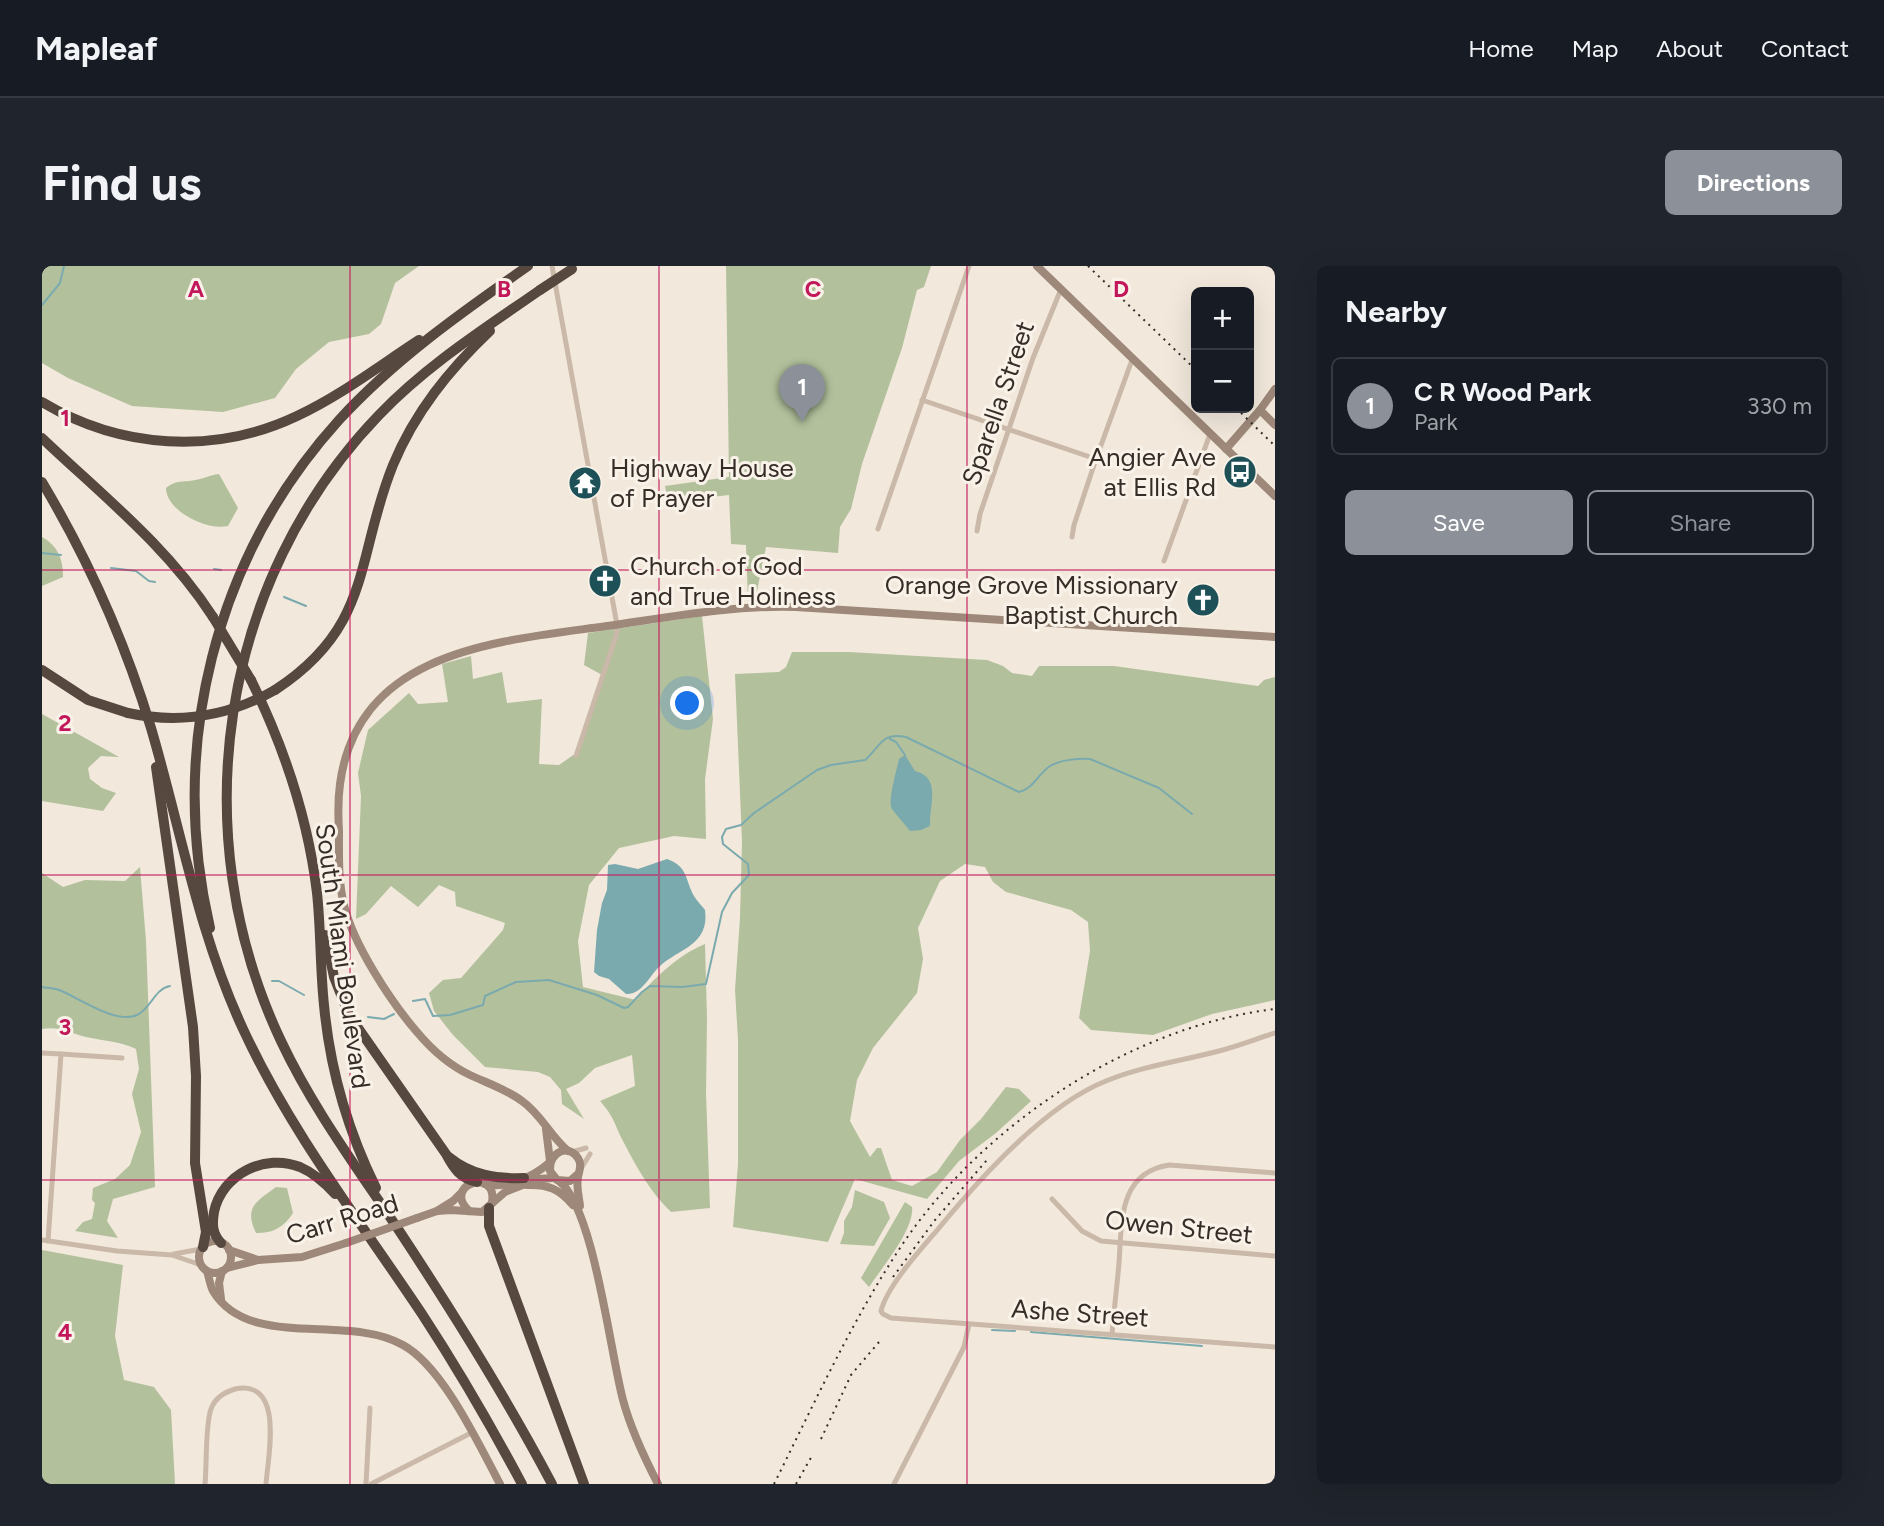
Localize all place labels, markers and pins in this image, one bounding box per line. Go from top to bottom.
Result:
pin: 1 [779,364,825,422]
place label: Angier Ave at Ellis Rd [1088,441,1216,503]
place label: Highway House of Prayer [610,452,794,514]
bus stop icon: Angier Ave at Ellis Rd [1221,453,1259,491]
temple icon: Highway House of Prayer [566,464,604,502]
place label: Church of God and True Holiness [630,550,836,612]
church icon: Church of God and True Holiness [586,562,624,600]
place label: Orange Grove Missionary Baptist Church [885,569,1178,631]
church icon: Orange Grove Missionary Baptist Church [1184,581,1222,619]

